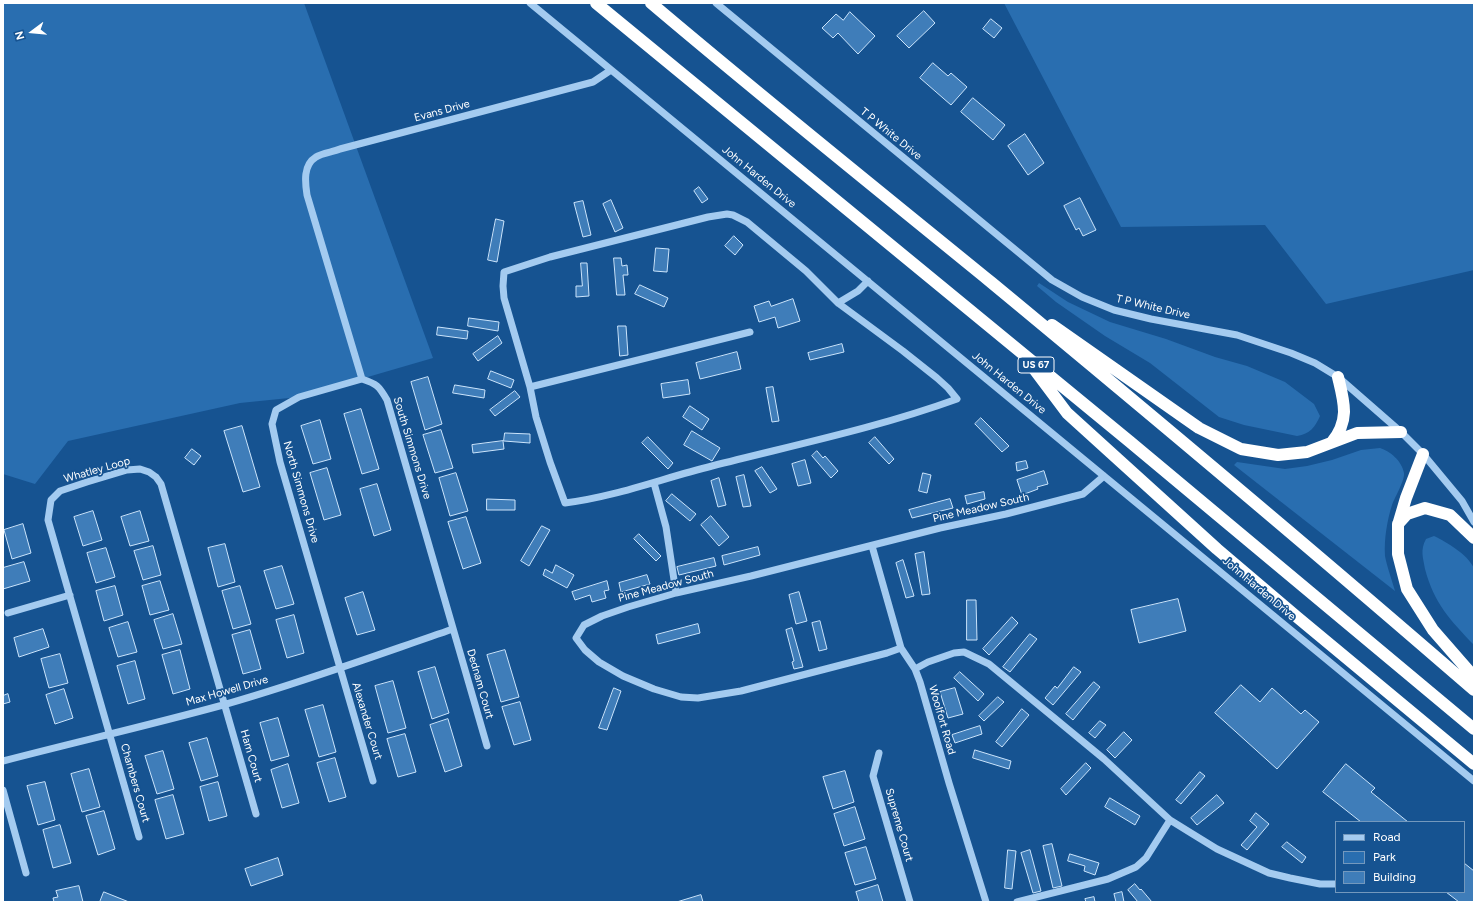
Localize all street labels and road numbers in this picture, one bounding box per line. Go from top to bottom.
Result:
street label: Evans Drive [413,97,471,125]
street label: T P White Drive [858,105,924,163]
street label: John Harden Drive [719,143,799,211]
street label: T P White Drive [1115,292,1191,322]
street label: John Harden Drive [969,349,1049,417]
road number: US 67 [1018,357,1054,373]
street label: South Simmons Drive [390,395,434,501]
street label: North Simmons Drive [280,439,322,545]
street label: Whatley Loop [62,454,132,486]
street label: Pine Meadow South [932,491,1030,525]
street label: John Harden Drive [1220,555,1298,623]
street label: Pine Meadow South [617,567,715,605]
street label: Dednam Court [464,647,496,721]
street label: Max Howell Drive [184,673,270,709]
street label: Alexander Court [349,681,385,761]
street label: Woolfort Road [926,684,958,756]
street label: Ham Court [237,728,265,784]
street label: Chambers Court [117,742,153,824]
street label: Supreme Court [882,787,916,863]

